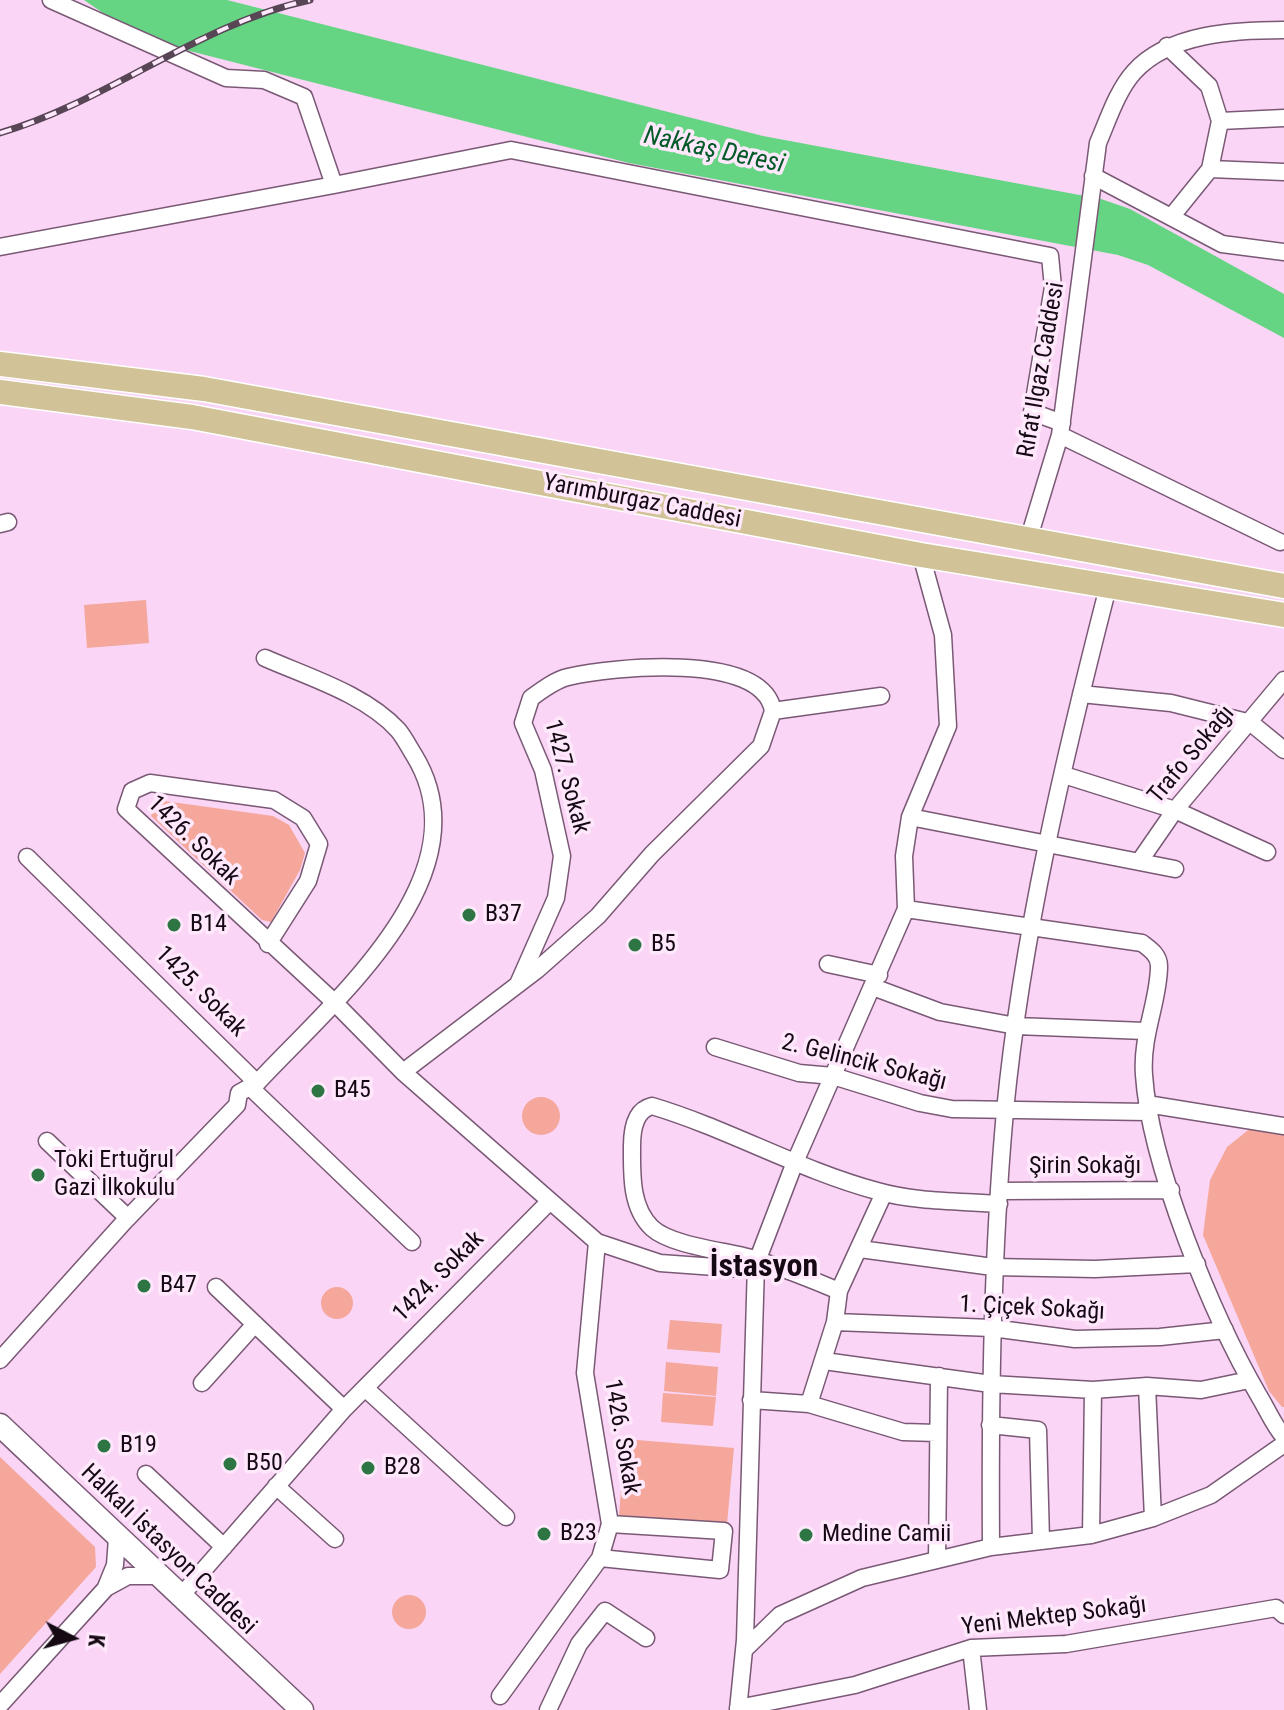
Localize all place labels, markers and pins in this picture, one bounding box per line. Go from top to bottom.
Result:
place label: B37 [485,901,522,929]
marker: B37 [460,906,478,924]
place label: B14 [190,911,227,939]
marker: B14 [165,916,183,934]
place label: B5 [651,931,676,959]
marker: B5 [626,936,644,954]
place label: B45 [334,1077,371,1105]
marker: B45 [309,1082,327,1100]
place label: Toki Ertuğrul Gazi İlkokulu [54,1147,175,1203]
marker: Toki Ertuğrul Gazi İlkokulu [29,1166,47,1184]
place label: B47 [160,1272,197,1300]
marker: B47 [135,1277,153,1295]
place label: B19 [120,1432,157,1460]
marker: B19 [95,1437,113,1455]
place label: B50 [246,1450,283,1478]
place label: B28 [384,1454,421,1482]
marker: B50 [221,1455,239,1473]
marker: B28 [359,1459,377,1477]
place label: B23 [560,1520,597,1548]
place label: Medine Camii [822,1521,951,1549]
marker: B23 [535,1525,553,1543]
marker: Medine Camii [797,1526,815,1544]

